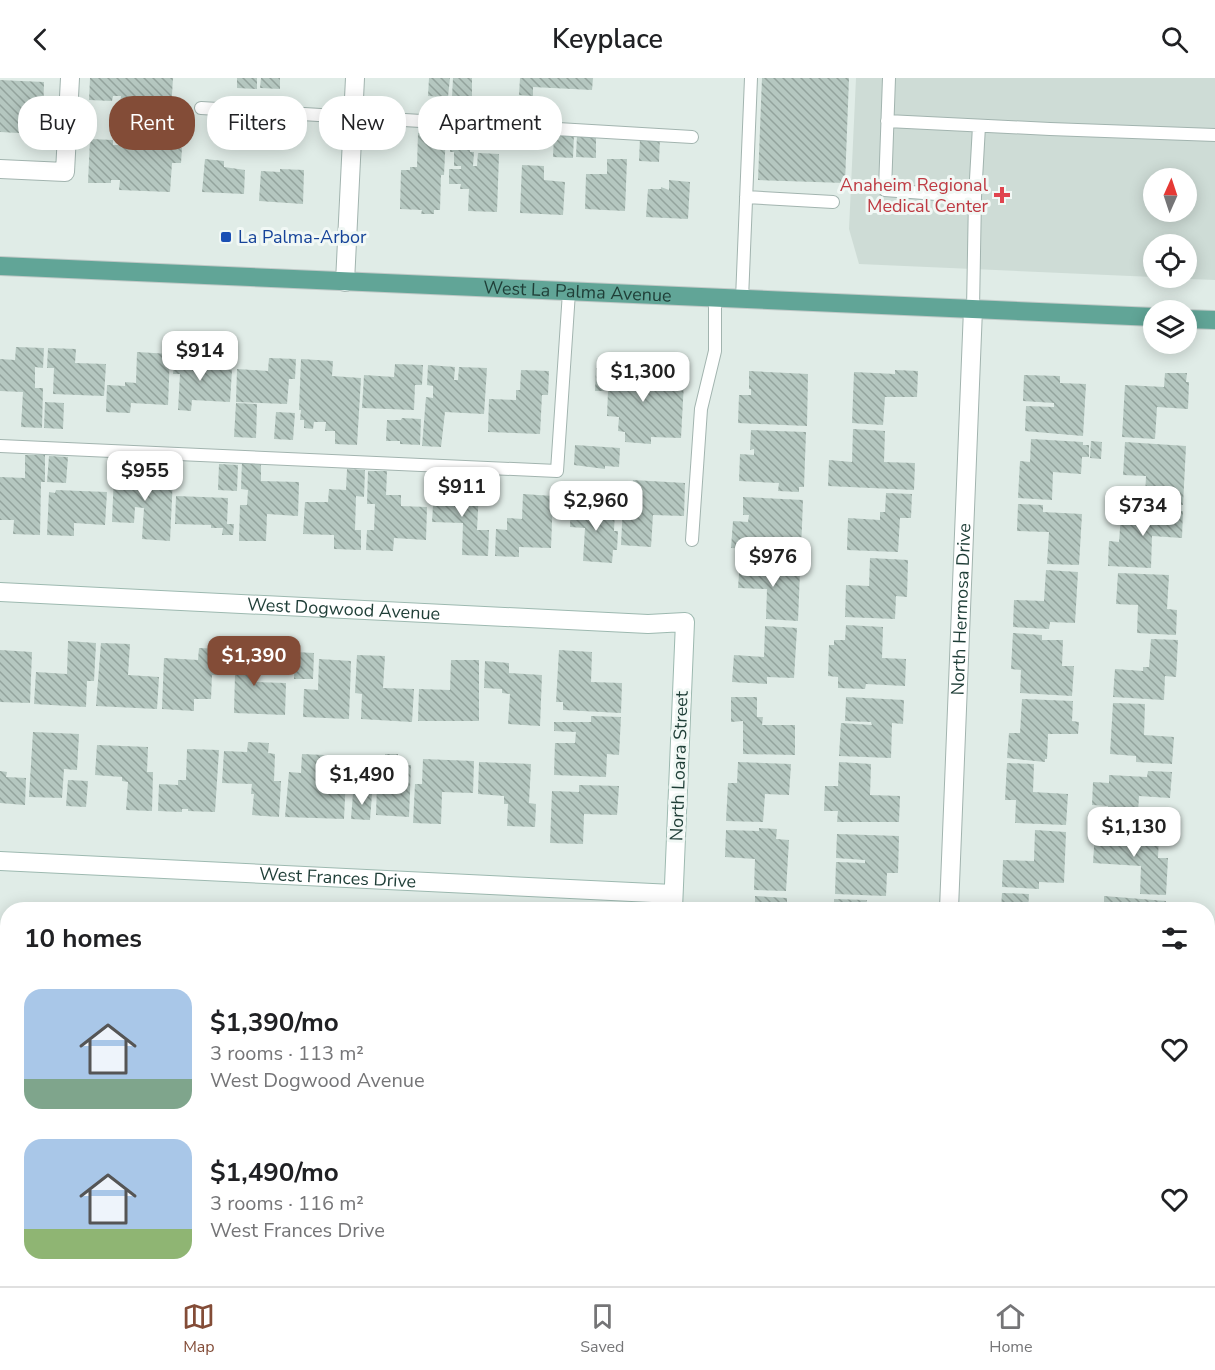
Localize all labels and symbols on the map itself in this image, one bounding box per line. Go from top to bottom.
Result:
north arrow [1143,168,1197,222]
place label: Anaheim Regional Medical Center [840,173,989,218]
marker: Anaheim Regional Medical Center [993,186,1011,204]
place label: La Palma-Arbor [238,225,367,249]
marker: La Palma-Arbor [219,230,233,244]
street label: West La Palma Avenue [483,275,672,308]
pin: $914 [164,331,236,382]
pin: $1,300 [594,352,692,403]
pin: $955 [109,451,181,502]
pin: $911 [426,467,498,518]
pin: $2,960 [547,481,645,532]
pin: $734 [1107,486,1179,537]
street label: North Hermosa Drive [946,523,976,696]
pin: $976 [737,537,809,588]
street label: West Dogwood Avenue [246,592,441,626]
pin: $1,390 [205,636,303,687]
street label: North Loara Street [664,690,694,842]
pin: $1,490 [313,755,411,806]
pin: $1,130 [1085,807,1183,858]
street label: West Frances Drive [258,862,417,893]

